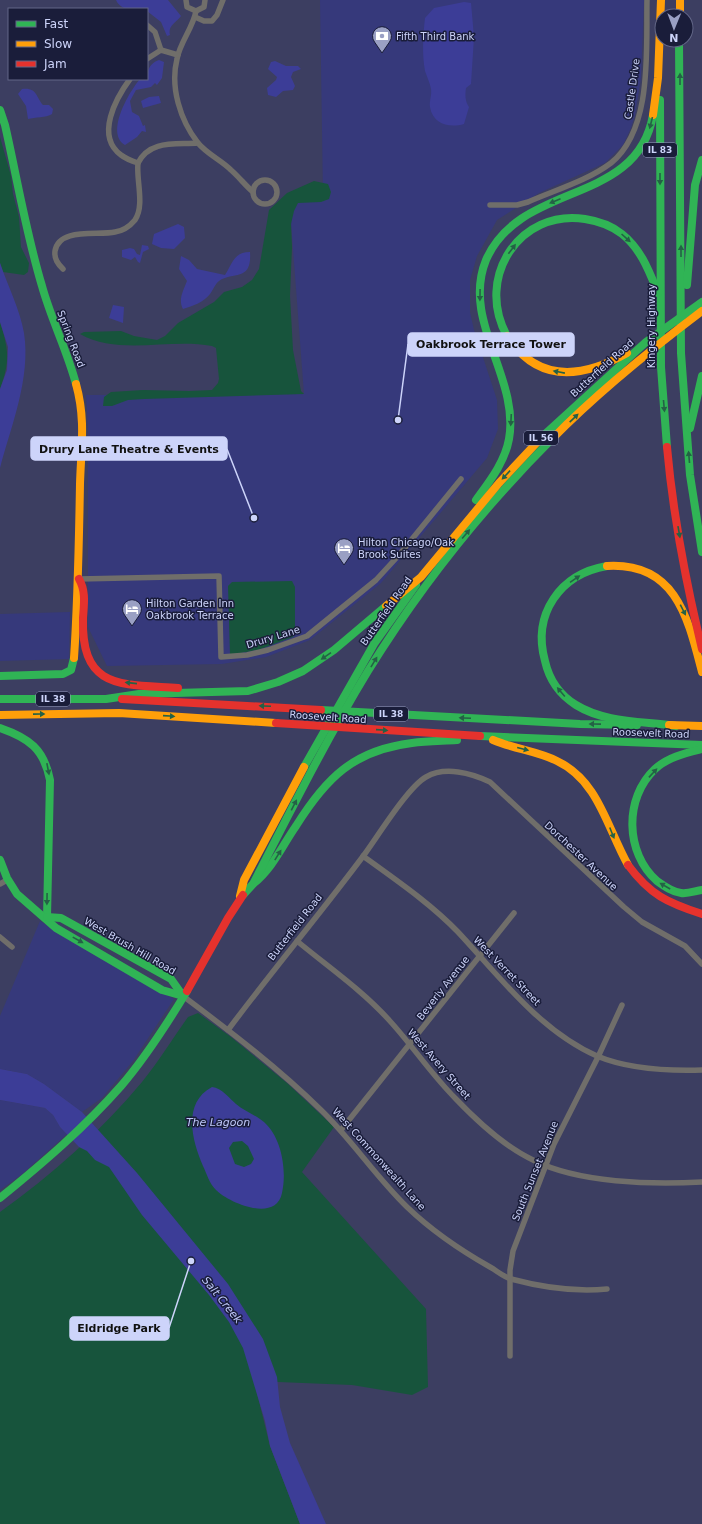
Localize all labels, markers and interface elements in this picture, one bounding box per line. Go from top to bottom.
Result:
legend [8,8,148,80]
north arrow [654,8,694,48]
text: Fast [44,17,68,31]
bank icon: Fifth Third Bank [371,25,393,53]
place label: Fifth Third Bank [396,31,475,42]
text: N [669,31,679,44]
text: Slow [44,37,72,51]
text: Jam [43,57,67,71]
street label: Castle Drive [622,58,642,120]
one-way arrow [677,72,683,85]
one-way arrow [648,117,654,129]
road number: IL 83 [643,143,677,157]
one-way arrow [657,173,663,186]
one-way arrow [549,198,561,204]
one-way arrow [621,233,630,242]
one-way arrow [508,243,516,254]
one-way arrow [678,244,684,257]
street label: Kingery Highway [646,284,657,368]
one-way arrow [476,289,483,301]
street label: Spring Road [55,309,87,369]
callout: Oakbrook Terrace Tower [408,333,574,356]
street label: Butterfield Road [568,337,636,399]
text: Oakbrook Terrace Tower [416,338,567,351]
one-way arrow [553,369,565,375]
one-way arrow [660,400,667,412]
one-way arrow [508,414,514,427]
one-way arrow [569,414,579,423]
road number: IL 56 [524,431,558,445]
callout: Drury Lane Theatre & Events [31,437,227,460]
text: Drury Lane Theatre & Events [39,443,219,456]
one-way arrow [685,450,692,463]
one-way arrow [502,470,511,480]
one-way arrow [676,525,682,538]
one-way arrow [462,528,471,539]
hotel icon: Hilton Chicago/Oak Brook Suites [333,537,355,565]
place label: Hilton Chicago/Oak Brook Suites [358,537,454,560]
street label: Butterfield Road [358,575,414,647]
one-way arrow [570,575,580,583]
hotel icon: Hilton Garden Inn Oakbrook Terrace [121,598,143,626]
place label: Hilton Garden Inn Oakbrook Terrace [146,598,234,621]
one-way arrow [680,605,686,616]
street label: Drury Lane [245,624,301,650]
one-way arrow [321,652,331,660]
one-way arrow [370,656,377,668]
one-way arrow [125,680,137,687]
one-way arrow [556,686,565,697]
road number: IL 38 [36,692,70,706]
one-way arrow [259,703,271,710]
road number: IL 38 [374,707,408,721]
street label: Roosevelt Road [289,709,367,725]
one-way arrow [33,711,46,717]
one-way arrow [163,713,175,720]
one-way arrow [459,714,471,721]
one-way arrow [588,721,601,727]
street label: Roosevelt Road [612,726,690,740]
one-way arrow [376,727,388,734]
one-way arrow [517,746,529,752]
one-way arrow [45,763,51,776]
one-way arrow [648,768,657,778]
one-way arrow [290,799,297,810]
street label: Dorchester Avenue [542,819,620,893]
one-way arrow [609,827,615,838]
one-way arrow [274,849,281,860]
one-way arrow [659,882,671,889]
street label: Butterfield Road [266,892,324,962]
one-way arrow [44,893,51,905]
street label: West Brush Hill Road [82,915,178,977]
street label: West Verret Street [471,934,543,1008]
one-way arrow [72,937,84,943]
street label: Beverly Avenue [415,954,471,1022]
street label: West Avery Street [405,1027,473,1102]
street label: West Commonwealth Lane [330,1106,428,1212]
water label: The Lagoon [186,1116,250,1129]
street label: South Sunset Avenue [510,1119,560,1223]
water label: Salt Creek [199,1274,245,1327]
callout: Eldridge Park [70,1317,169,1340]
text: Eldridge Park [77,1322,161,1335]

